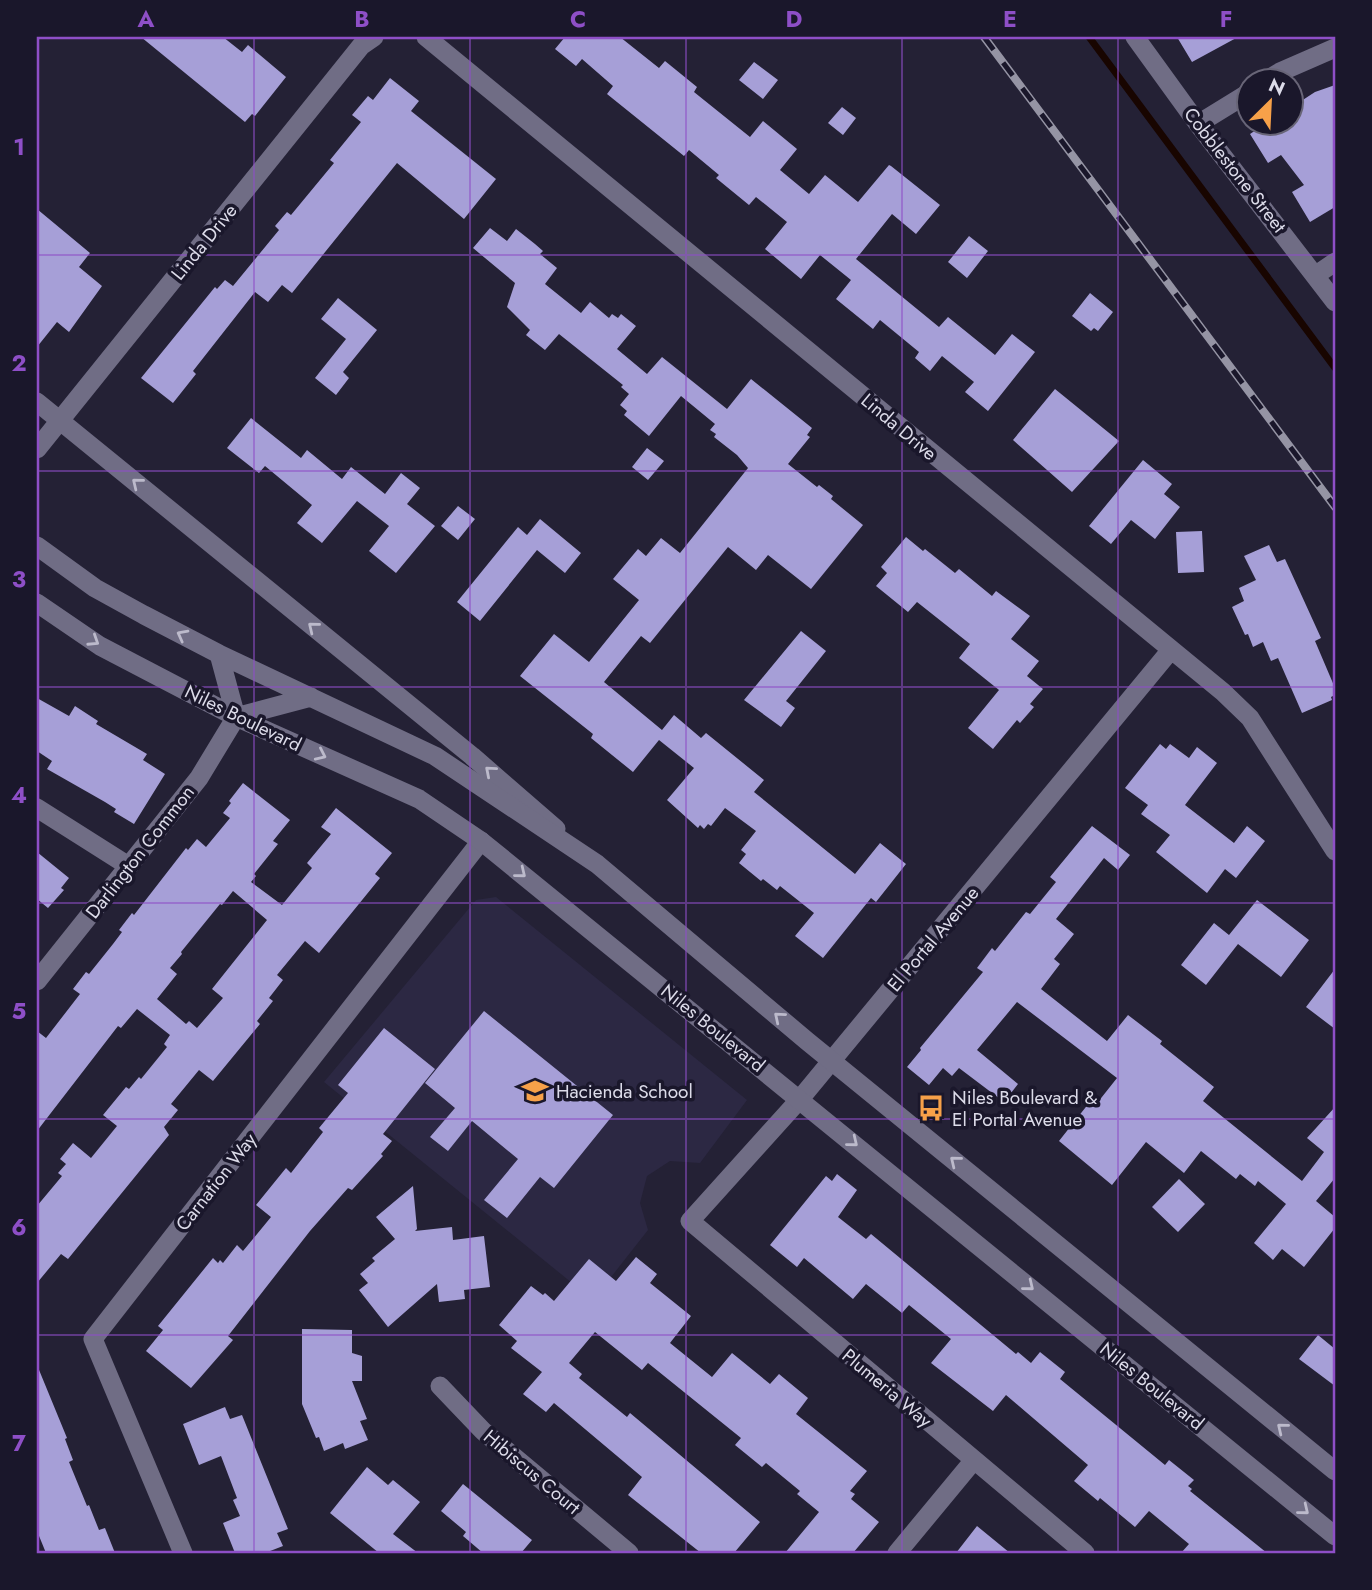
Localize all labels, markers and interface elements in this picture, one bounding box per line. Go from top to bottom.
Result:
text: A [137,2,155,36]
text: B [354,2,370,36]
text: C [570,2,586,36]
text: D [786,2,803,36]
text: E [1003,2,1017,36]
text: F [1220,2,1232,36]
north arrow [1236,66,1306,136]
text: N [1264,72,1289,102]
street label: Cobblestone Street [1177,102,1293,239]
text: 1 [13,130,25,164]
street label: Linda Drive [165,198,243,286]
text: 2 [11,346,27,380]
street label: Linda Drive [855,387,943,467]
one-way arrow [133,479,145,492]
text: 3 [12,562,26,596]
one-way arrow [309,623,322,635]
one-way arrow [176,629,189,643]
one-way arrow [86,632,99,645]
street label: Niles Boulevard [180,678,306,758]
one-way arrow [314,747,326,761]
one-way arrow [485,767,498,779]
text: 4 [11,778,27,812]
street label: Darlington Common [79,780,201,924]
one-way arrow [512,865,525,877]
street label: El Portal Avenue [881,880,985,998]
street label: Niles Boulevard [655,978,771,1078]
text: 5 [12,994,26,1028]
one-way arrow [774,1013,787,1025]
school or university icon: Hacienda School [520,1076,550,1106]
place label: Hacienda School [556,1078,693,1105]
place label: Niles Boulevard & El Portal Avenue [952,1084,1098,1133]
bus stop icon: Niles Boulevard & El Portal Avenue [916,1093,946,1123]
street label: Carnation Way [169,1127,263,1237]
one-way arrow [845,1134,858,1146]
one-way arrow [950,1157,963,1169]
text: 6 [11,1210,27,1244]
one-way arrow [1021,1278,1034,1290]
street label: Niles Boulevard [1094,1336,1210,1436]
street label: Plumeria Way [836,1342,938,1434]
street label: Hibiscus Court [478,1423,587,1521]
one-way arrow [1278,1423,1290,1436]
text: 7 [12,1426,26,1460]
one-way arrow [1295,1502,1308,1514]

